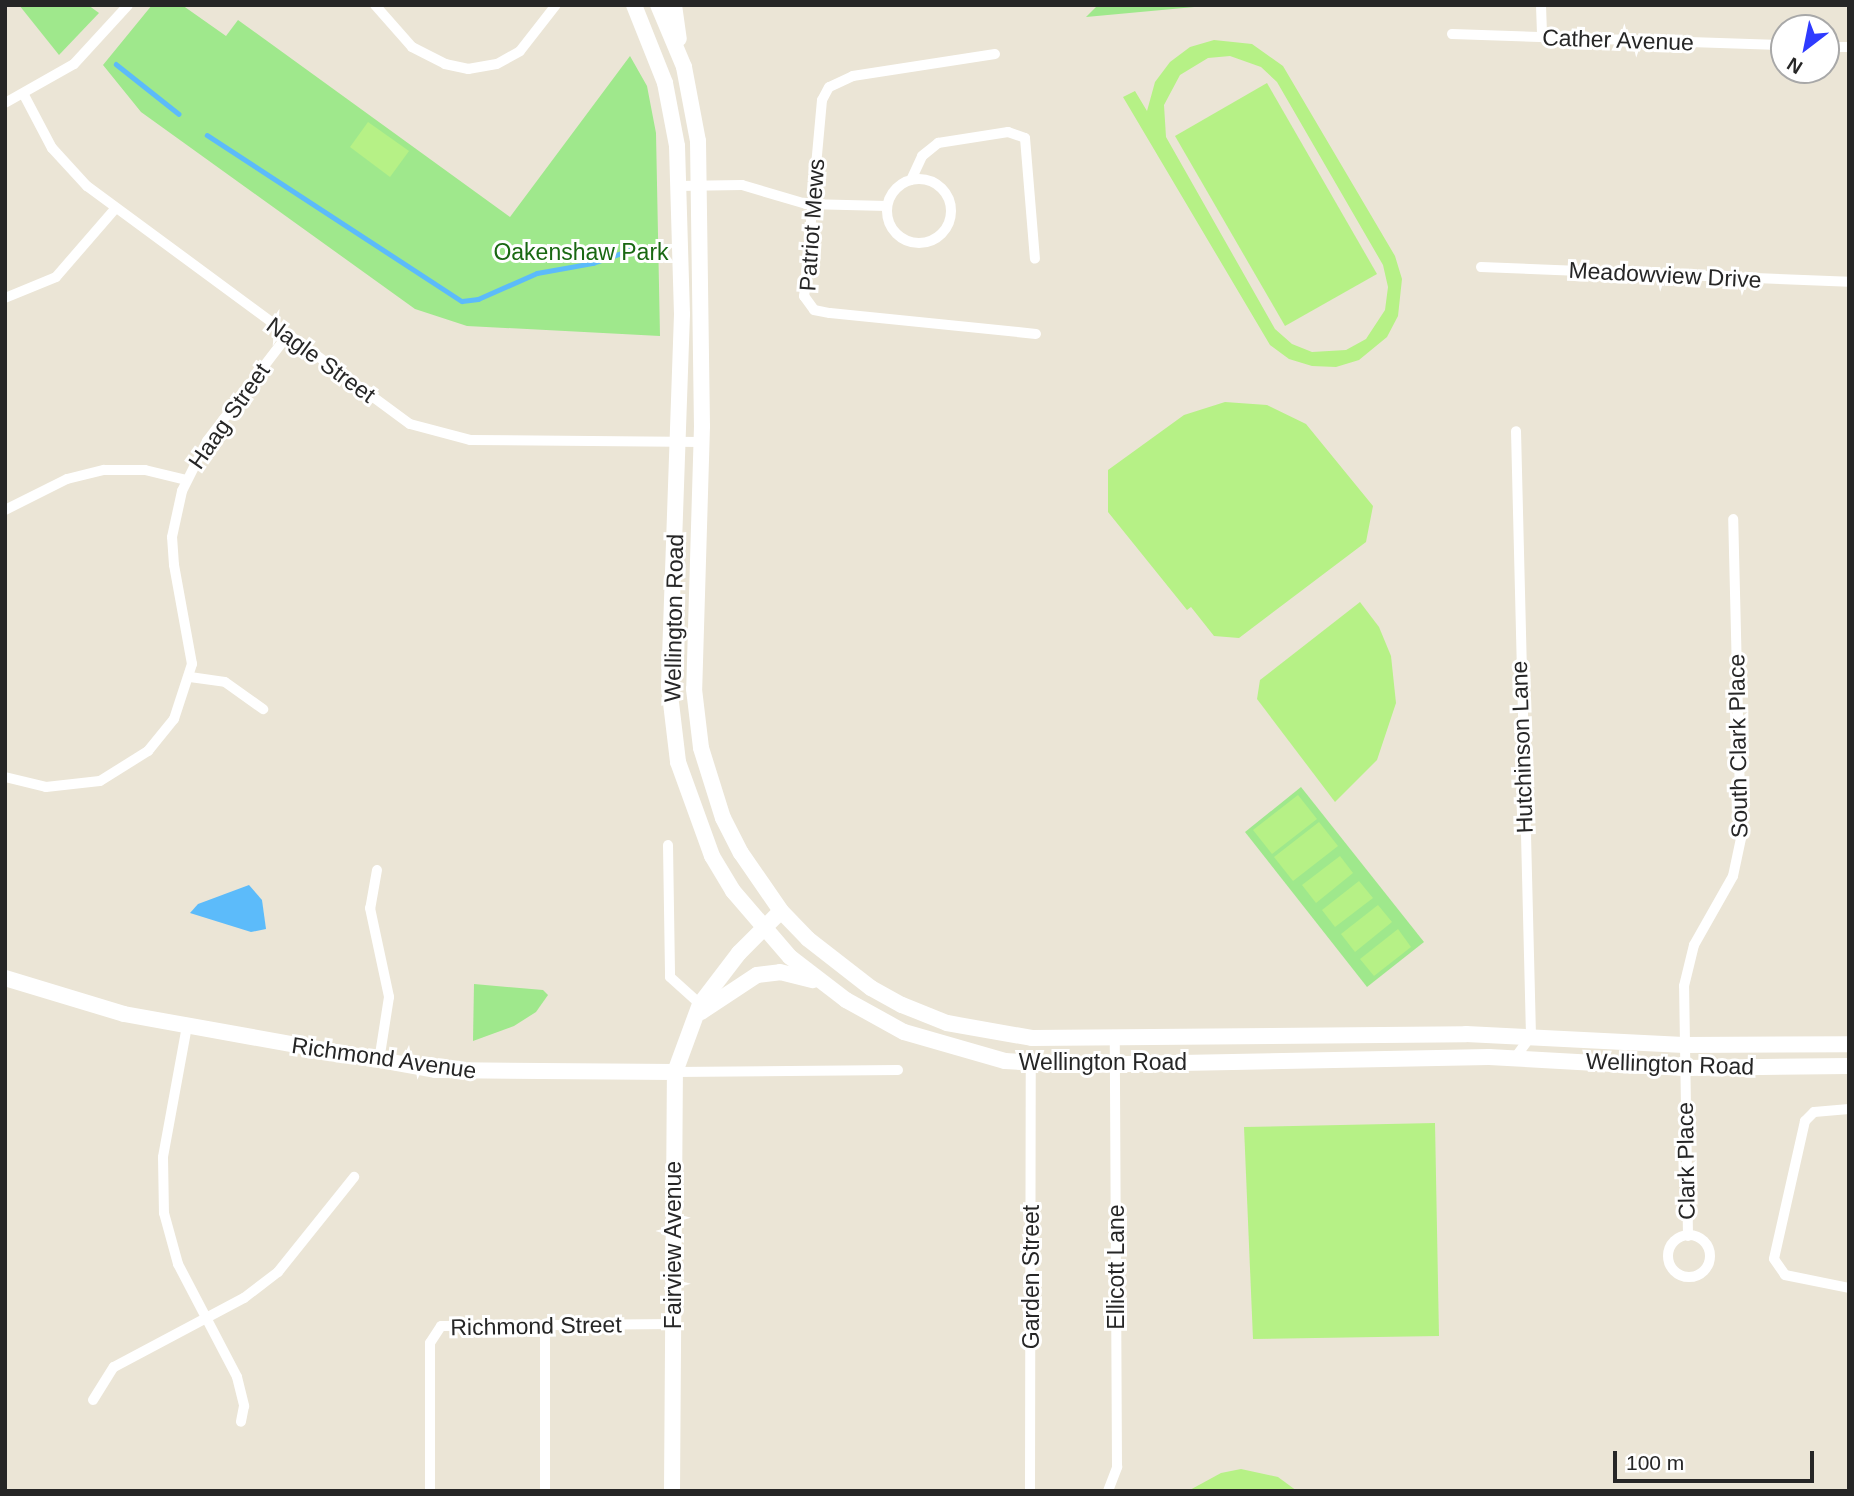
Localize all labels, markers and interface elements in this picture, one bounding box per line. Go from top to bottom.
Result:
north arrow [1770,14,1840,84]
street label: Cather Avenue [1541,24,1695,56]
text: N [1783,53,1806,78]
street label: Patriot Mews [794,158,830,292]
park label: Oakenshaw Park [493,238,669,266]
street label: Meadowview Drive [1568,256,1762,294]
street label: Nagle Street [261,311,381,409]
street label: Haag Street [182,358,276,474]
street label: Wellington Road [659,534,689,702]
street label: South Clark Place [1723,654,1753,838]
street label: Hutchinson Lane [1505,660,1539,834]
street label: Richmond Avenue [289,1031,479,1085]
street label: Wellington Road [1585,1047,1755,1081]
street label: Wellington Road [1019,1048,1187,1076]
street label: Clark Place [1671,1102,1701,1220]
street label: Fairview Avenue [659,1160,687,1330]
street label: Ellicott Lane [1102,1204,1130,1330]
street label: Garden Street [1017,1205,1045,1349]
street label: Richmond Street [450,1311,622,1341]
scale bar [1616,1436,1817,1480]
text: 100 m [1626,1451,1684,1474]

